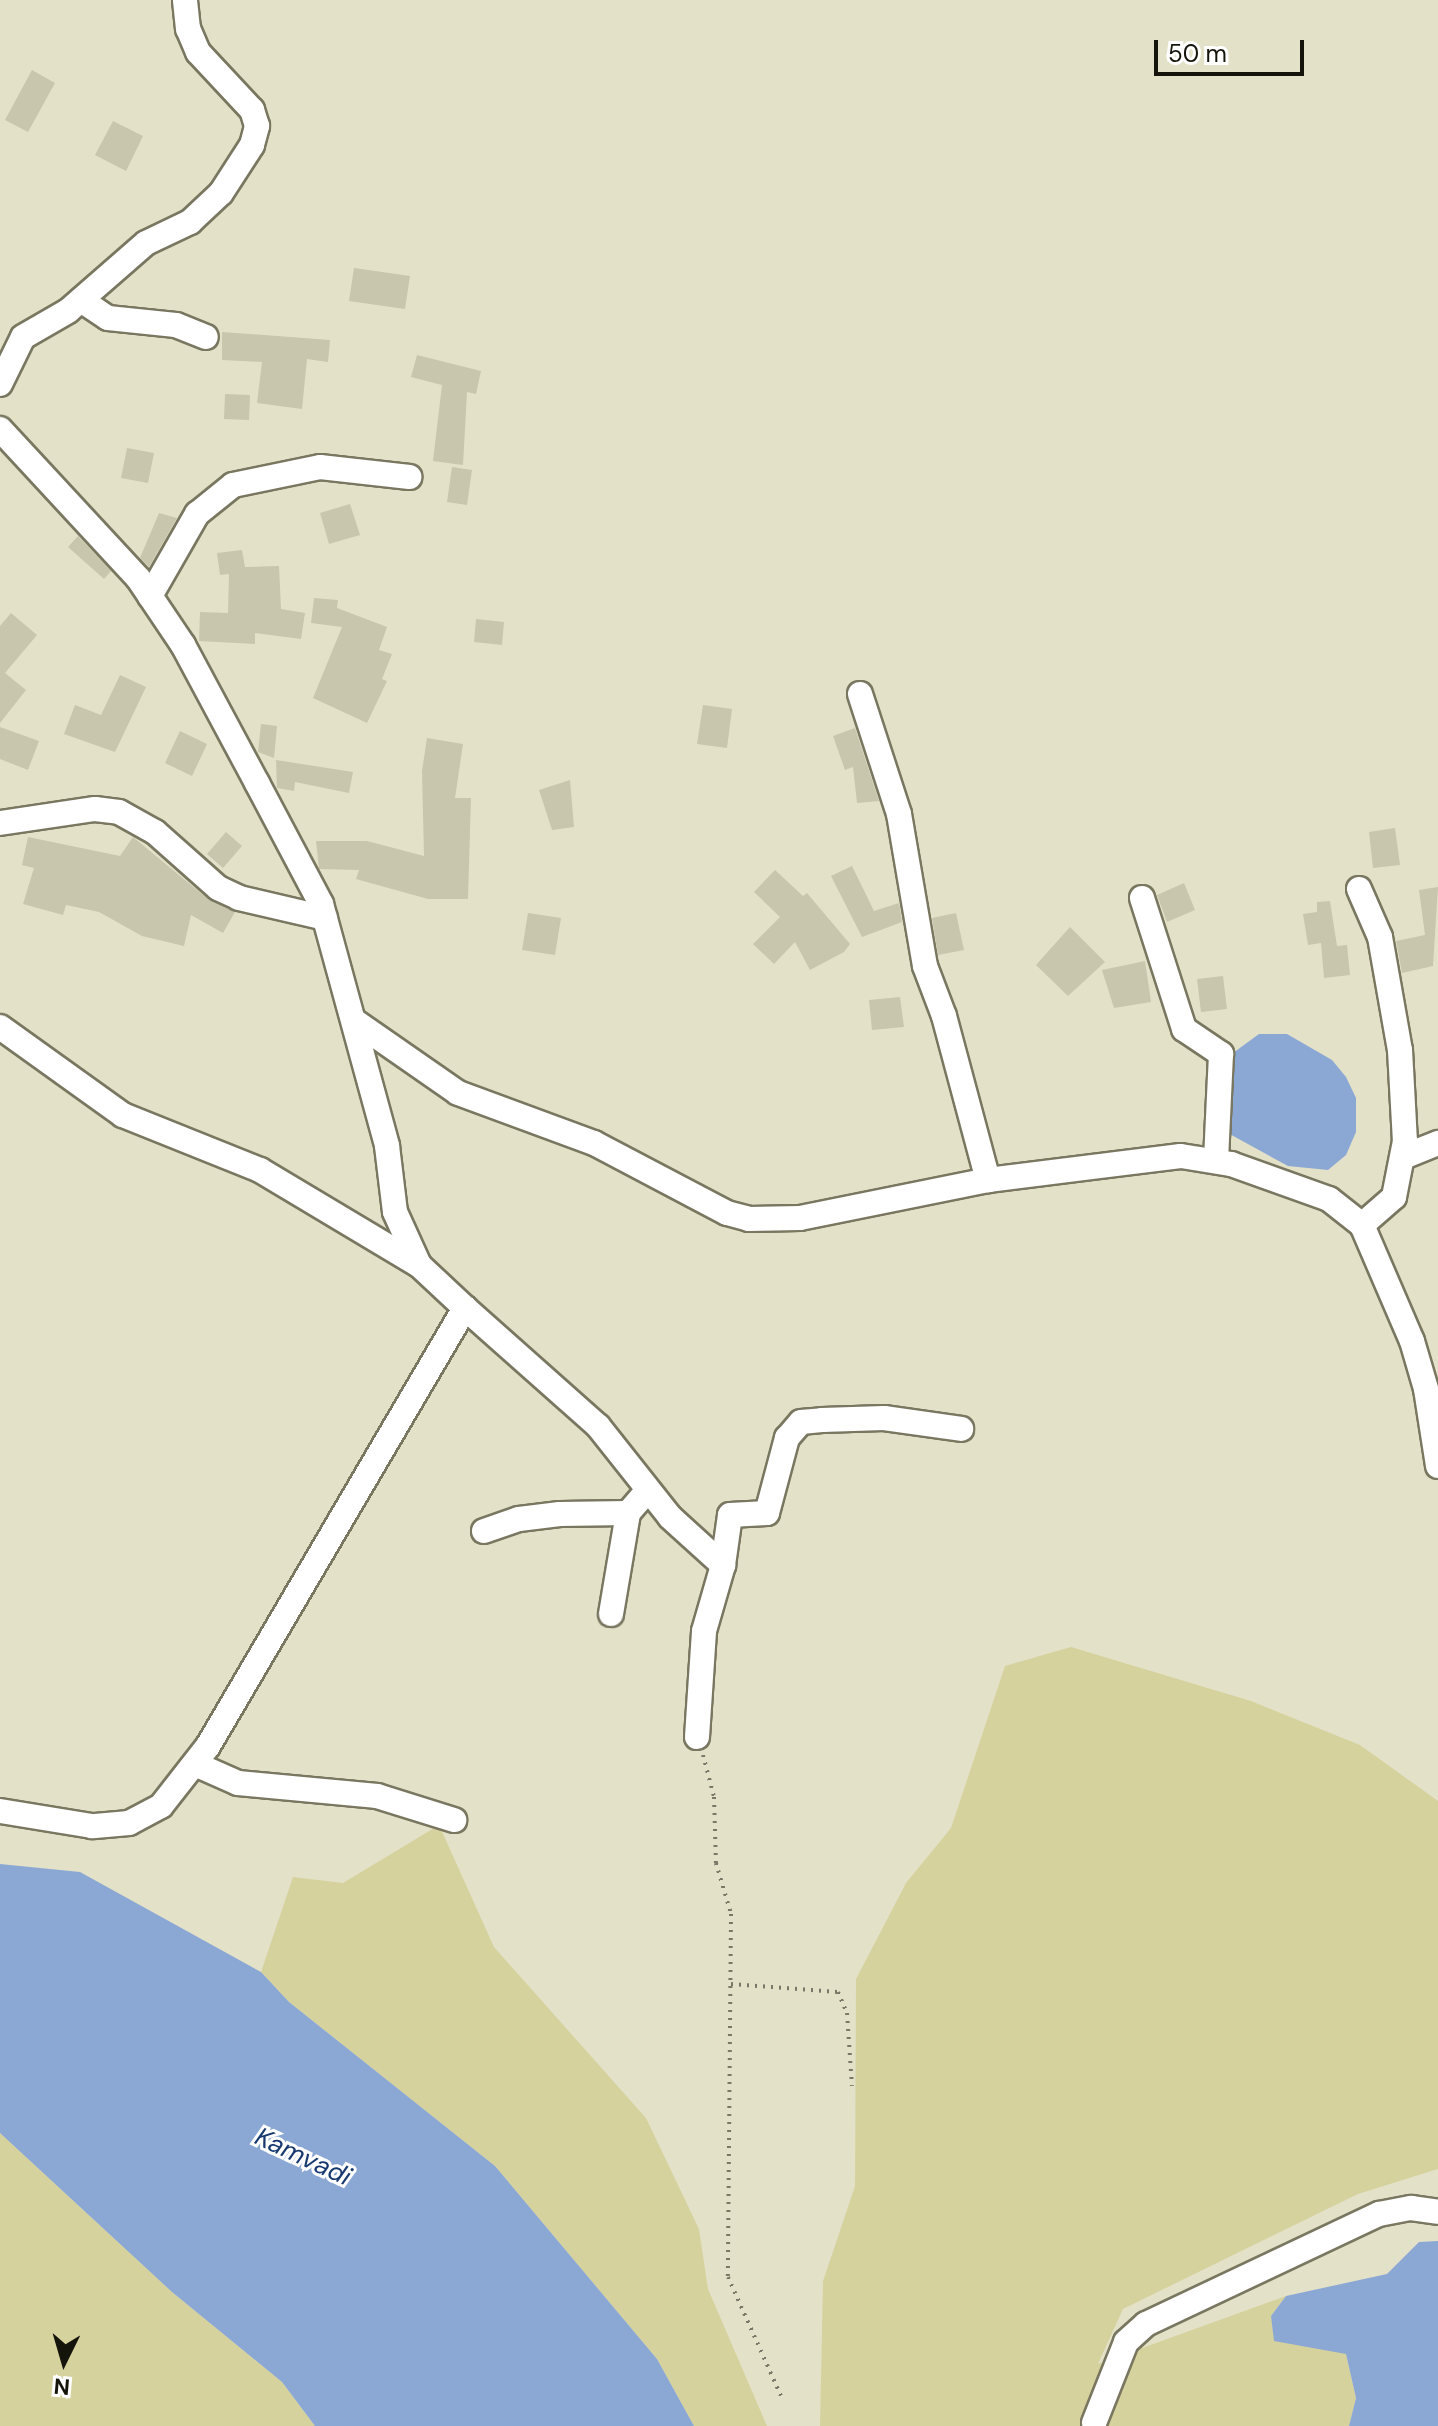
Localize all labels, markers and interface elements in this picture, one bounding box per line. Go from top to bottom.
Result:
scale bar [1158,24,1308,74]
text: 50 m [1168,38,1227,69]
water label: Kamvadi [250,2121,356,2193]
north arrow [24,2322,104,2402]
text: N [53,2371,71,2402]

